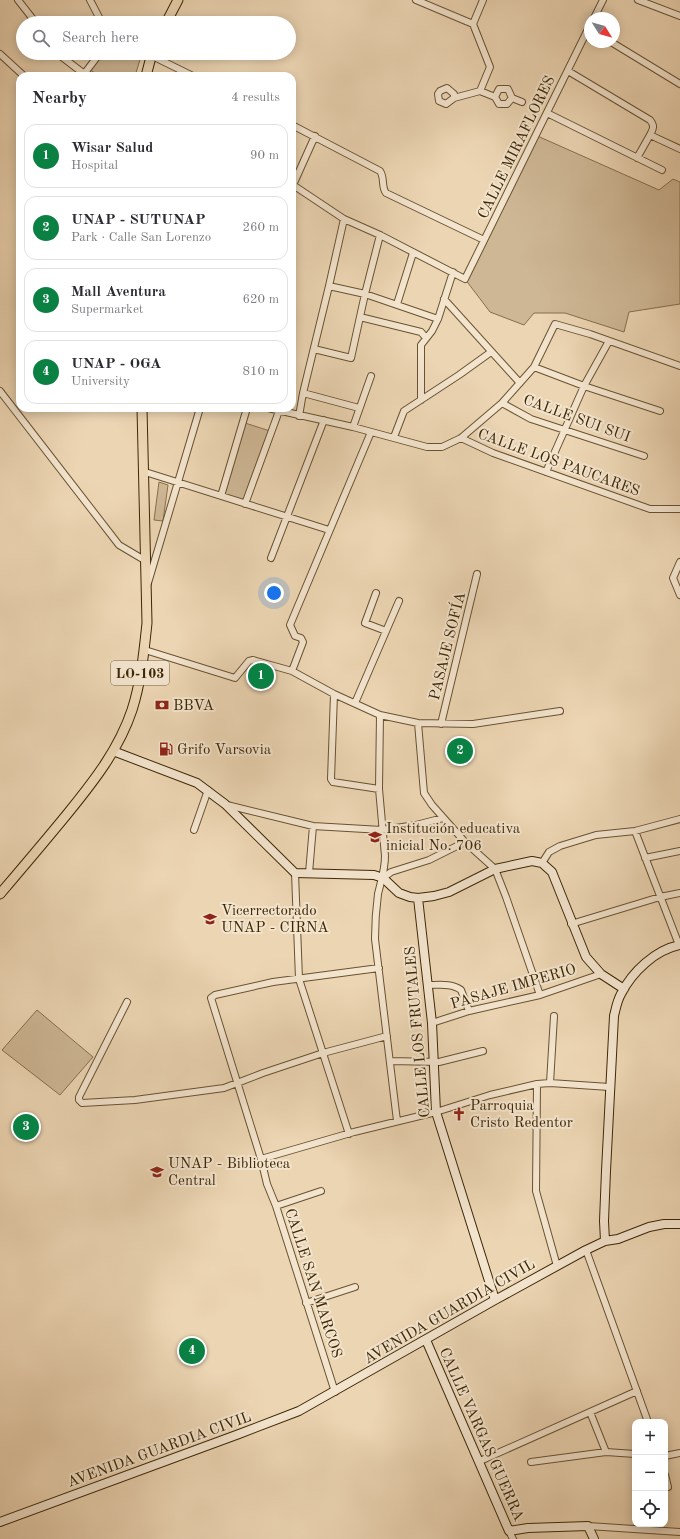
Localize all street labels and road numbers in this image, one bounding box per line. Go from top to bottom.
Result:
street label: CALLE MIRAFLORES [476,74,559,222]
street label: CALLE SUI SUI [521,393,632,446]
street label: CALLE LOS PAUCARES [475,427,641,500]
street label: PASAJE SOFÍA [425,589,469,702]
road number: LO-103 [111,661,169,685]
street label: CALLE LOS FRUTALES [404,945,433,1118]
street label: PASAJE IMPERIO [449,962,578,1013]
street label: CALLE SAN MARCOS [281,1207,344,1360]
street label: AVENIDA GUARDIA CIVIL [362,1257,538,1368]
street label: CALLE VARGAS GUERRA [436,1346,526,1524]
street label: AVENIDA GUARDIA CIVIL [65,1410,254,1491]

